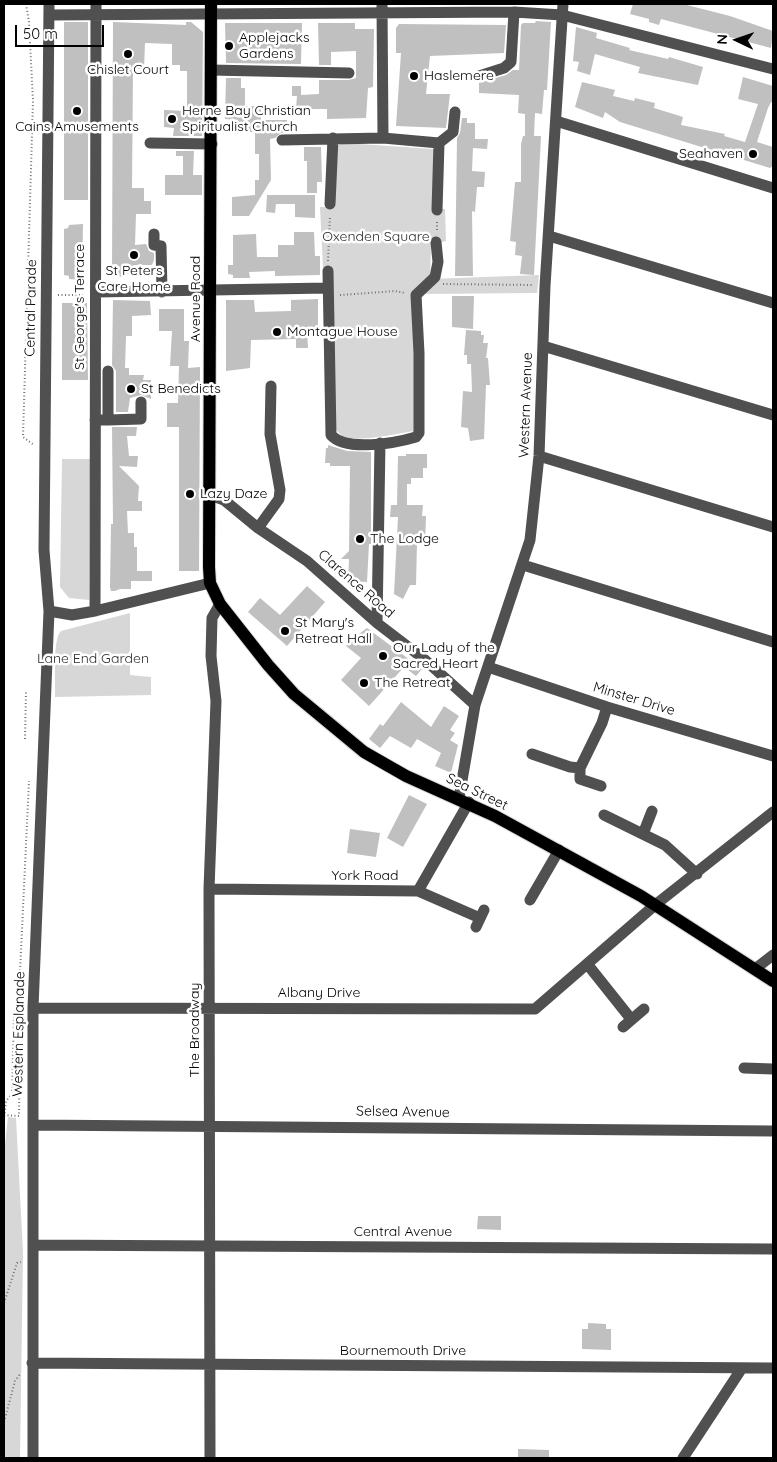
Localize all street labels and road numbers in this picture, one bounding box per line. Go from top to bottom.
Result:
street label: St George's Terrace [72,244,88,370]
street label: Avenue Road [188,256,204,342]
street label: Central Parade [22,259,40,357]
street label: Western Avenue [516,352,536,458]
street label: Clarence Road [314,546,398,622]
street label: Minster Drive [591,679,677,719]
street label: Sea Street [443,770,511,814]
street label: York Road [331,868,399,884]
street label: Western Esplanade [10,971,28,1097]
street label: The Broadway [187,983,203,1077]
street label: Albany Drive [278,985,360,1001]
street label: Selsea Avenue [356,1103,450,1121]
street label: Central Avenue [354,1224,452,1240]
street label: Bournemouth Drive [340,1343,466,1359]

